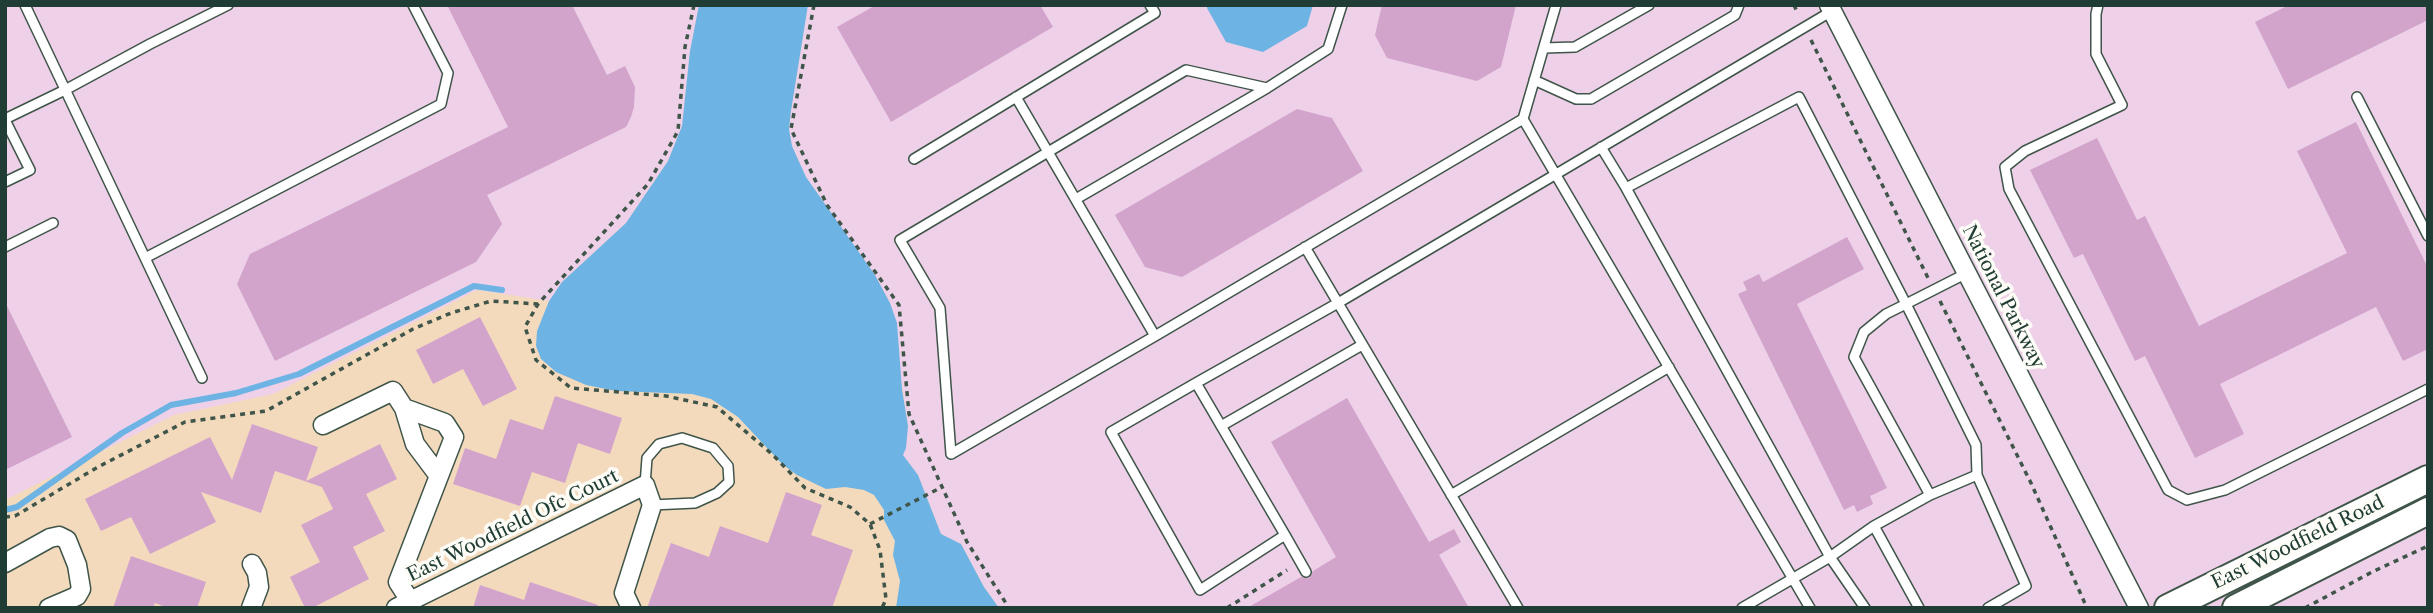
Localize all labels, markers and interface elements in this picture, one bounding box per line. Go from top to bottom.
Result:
street label: National Parkway [1957,221,2049,373]
street label: East Woodfield Ofc Court [404,465,622,587]
street label: East Woodfield Road [2208,491,2388,595]

